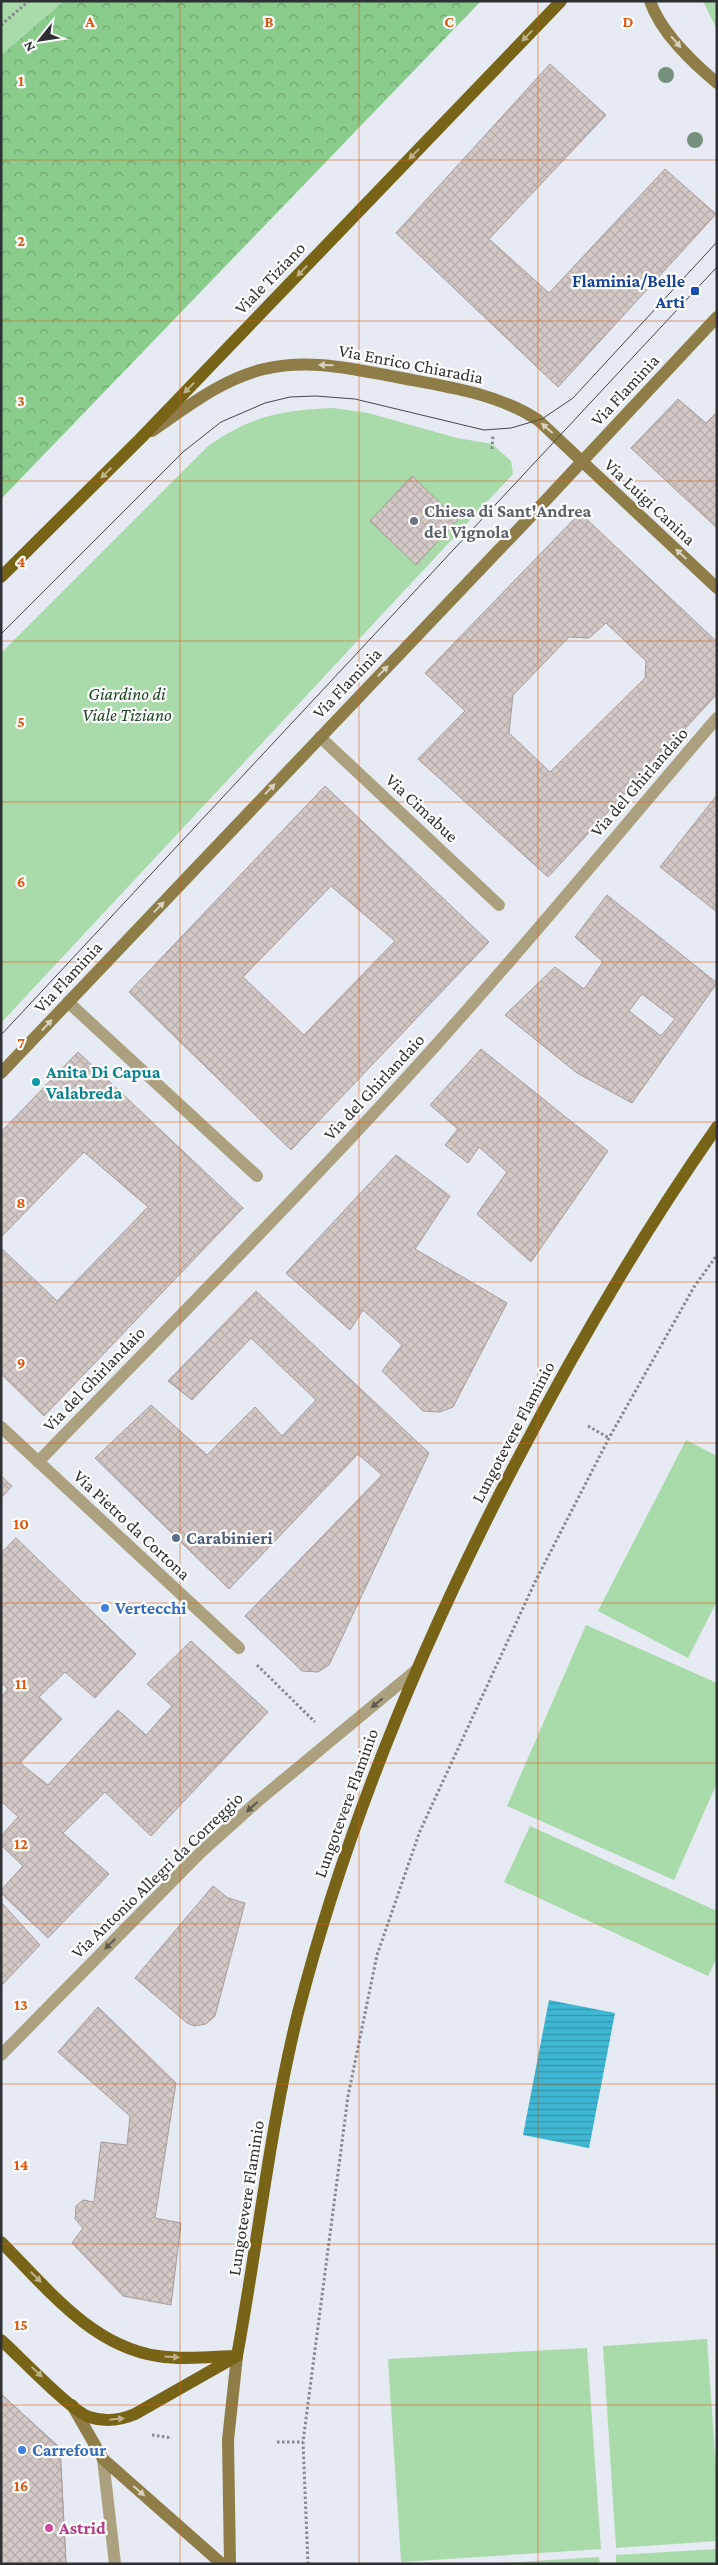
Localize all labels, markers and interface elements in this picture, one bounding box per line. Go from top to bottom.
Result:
text: A [84,13,95,30]
text: B [264,13,274,30]
text: C [444,13,454,30]
text: D [622,13,634,30]
north arrow [15,15,65,65]
one-way arrow [521,30,533,42]
one-way arrow [670,36,682,48]
text: N [19,38,38,55]
text: 1 [18,72,24,89]
one-way arrow [408,147,420,159]
text: 2 [17,232,25,249]
street label: Viale Tiziano [231,238,309,318]
one-way arrow [296,264,308,276]
place label: Flaminia/Belle Arti [572,271,686,312]
marker: Flaminia/Belle Arti [689,285,701,297]
street label: Via Enrico Chiaradia [337,340,485,388]
street label: Via Flaminia [587,350,663,430]
one-way arrow [318,361,334,369]
one-way arrow [183,382,195,394]
text: 3 [17,392,25,409]
one-way arrow [541,422,554,433]
street label: Via Luigi Canina [600,455,700,549]
one-way arrow [100,467,112,479]
place label: Chiesa di Sant'Andrea del Vignola [424,501,592,542]
marker: Chiesa di Sant'Andrea del Vignola [408,515,420,527]
one-way arrow [676,548,688,560]
text: 4 [17,553,26,570]
street label: Via Flaminia [308,644,386,722]
one-way arrow [377,666,389,678]
park label: Giardino di Viale Tiziano [82,684,172,725]
text: 5 [17,713,25,730]
street label: Via del Ghirlandaio [586,723,692,841]
street label: Via Cimabue [382,770,462,846]
one-way arrow [264,783,276,795]
text: 6 [17,873,25,890]
one-way arrow [153,901,165,913]
street label: Via Flaminia [30,937,106,1017]
one-way arrow [41,1019,53,1031]
street label: Via del Ghirlandaio [320,1030,428,1144]
text: 7 [17,1034,25,1051]
place label: Anita Di Capua Valabreda [45,1062,161,1103]
marker: Anita Di Capua Valabreda [30,1076,42,1088]
text: 8 [16,1194,26,1211]
street label: Via del Ghirlandaio [39,1322,149,1436]
text: 9 [17,1354,25,1371]
street label: Lungotevere Flaminio [467,1358,559,1506]
street label: Via Pietro da Cortona [70,1466,194,1584]
text: 10 [13,1515,29,1532]
place label: Carabinieri [186,1528,273,1548]
marker: Carabinieri [170,1532,182,1544]
place label: Vertecchi [114,1598,187,1618]
marker: Vertecchi [99,1602,111,1614]
text: 11 [15,1675,27,1692]
one-way arrow [371,1697,384,1708]
street label: Lungotevere Flaminio [310,1726,382,1880]
street label: Via Antonio Allegri da Correggio [67,1788,247,1962]
one-way arrow [246,1801,259,1812]
text: 12 [14,1835,28,1852]
one-way arrow [105,1938,117,1950]
text: 13 [14,1996,28,2013]
street label: Lungotevere Flaminio [224,2119,268,2277]
text: 14 [14,2156,29,2173]
one-way arrow [30,2271,42,2283]
text: 15 [14,2316,28,2333]
one-way arrow [164,2353,180,2361]
one-way arrow [30,2366,42,2378]
one-way arrow [109,2415,125,2423]
place label: Carrefour [32,2440,106,2460]
marker: Carrefour [16,2444,28,2456]
text: 16 [14,2477,28,2494]
one-way arrow [133,2485,145,2497]
place label: Astrid [58,2518,106,2538]
marker: Astrid [43,2522,55,2534]

